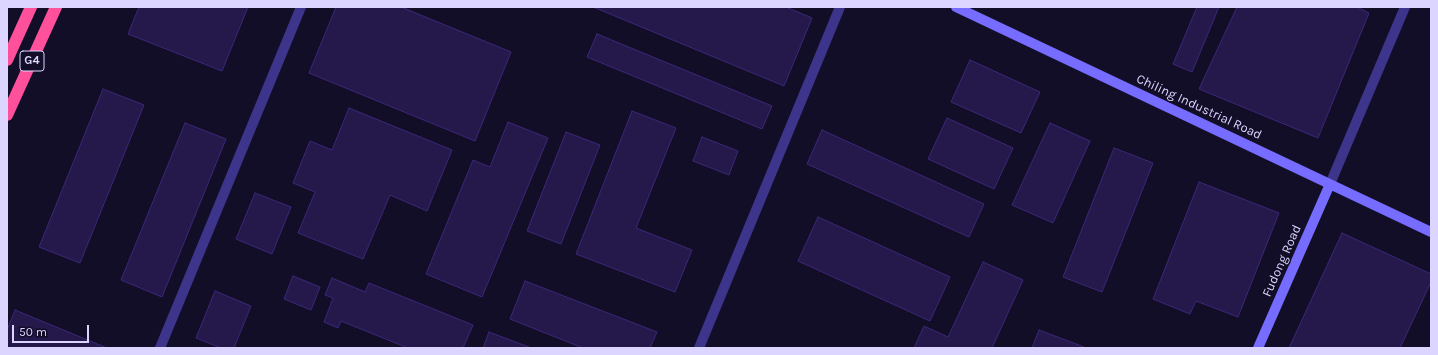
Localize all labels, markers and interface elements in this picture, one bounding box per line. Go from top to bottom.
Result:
road number: G4 [20,51,44,71]
street label: Chiling Industrial Road [1134,71,1264,143]
street label: Fudong Road [1259,222,1305,300]
scale bar [14,317,91,343]
text: 50 m [19,325,47,339]

